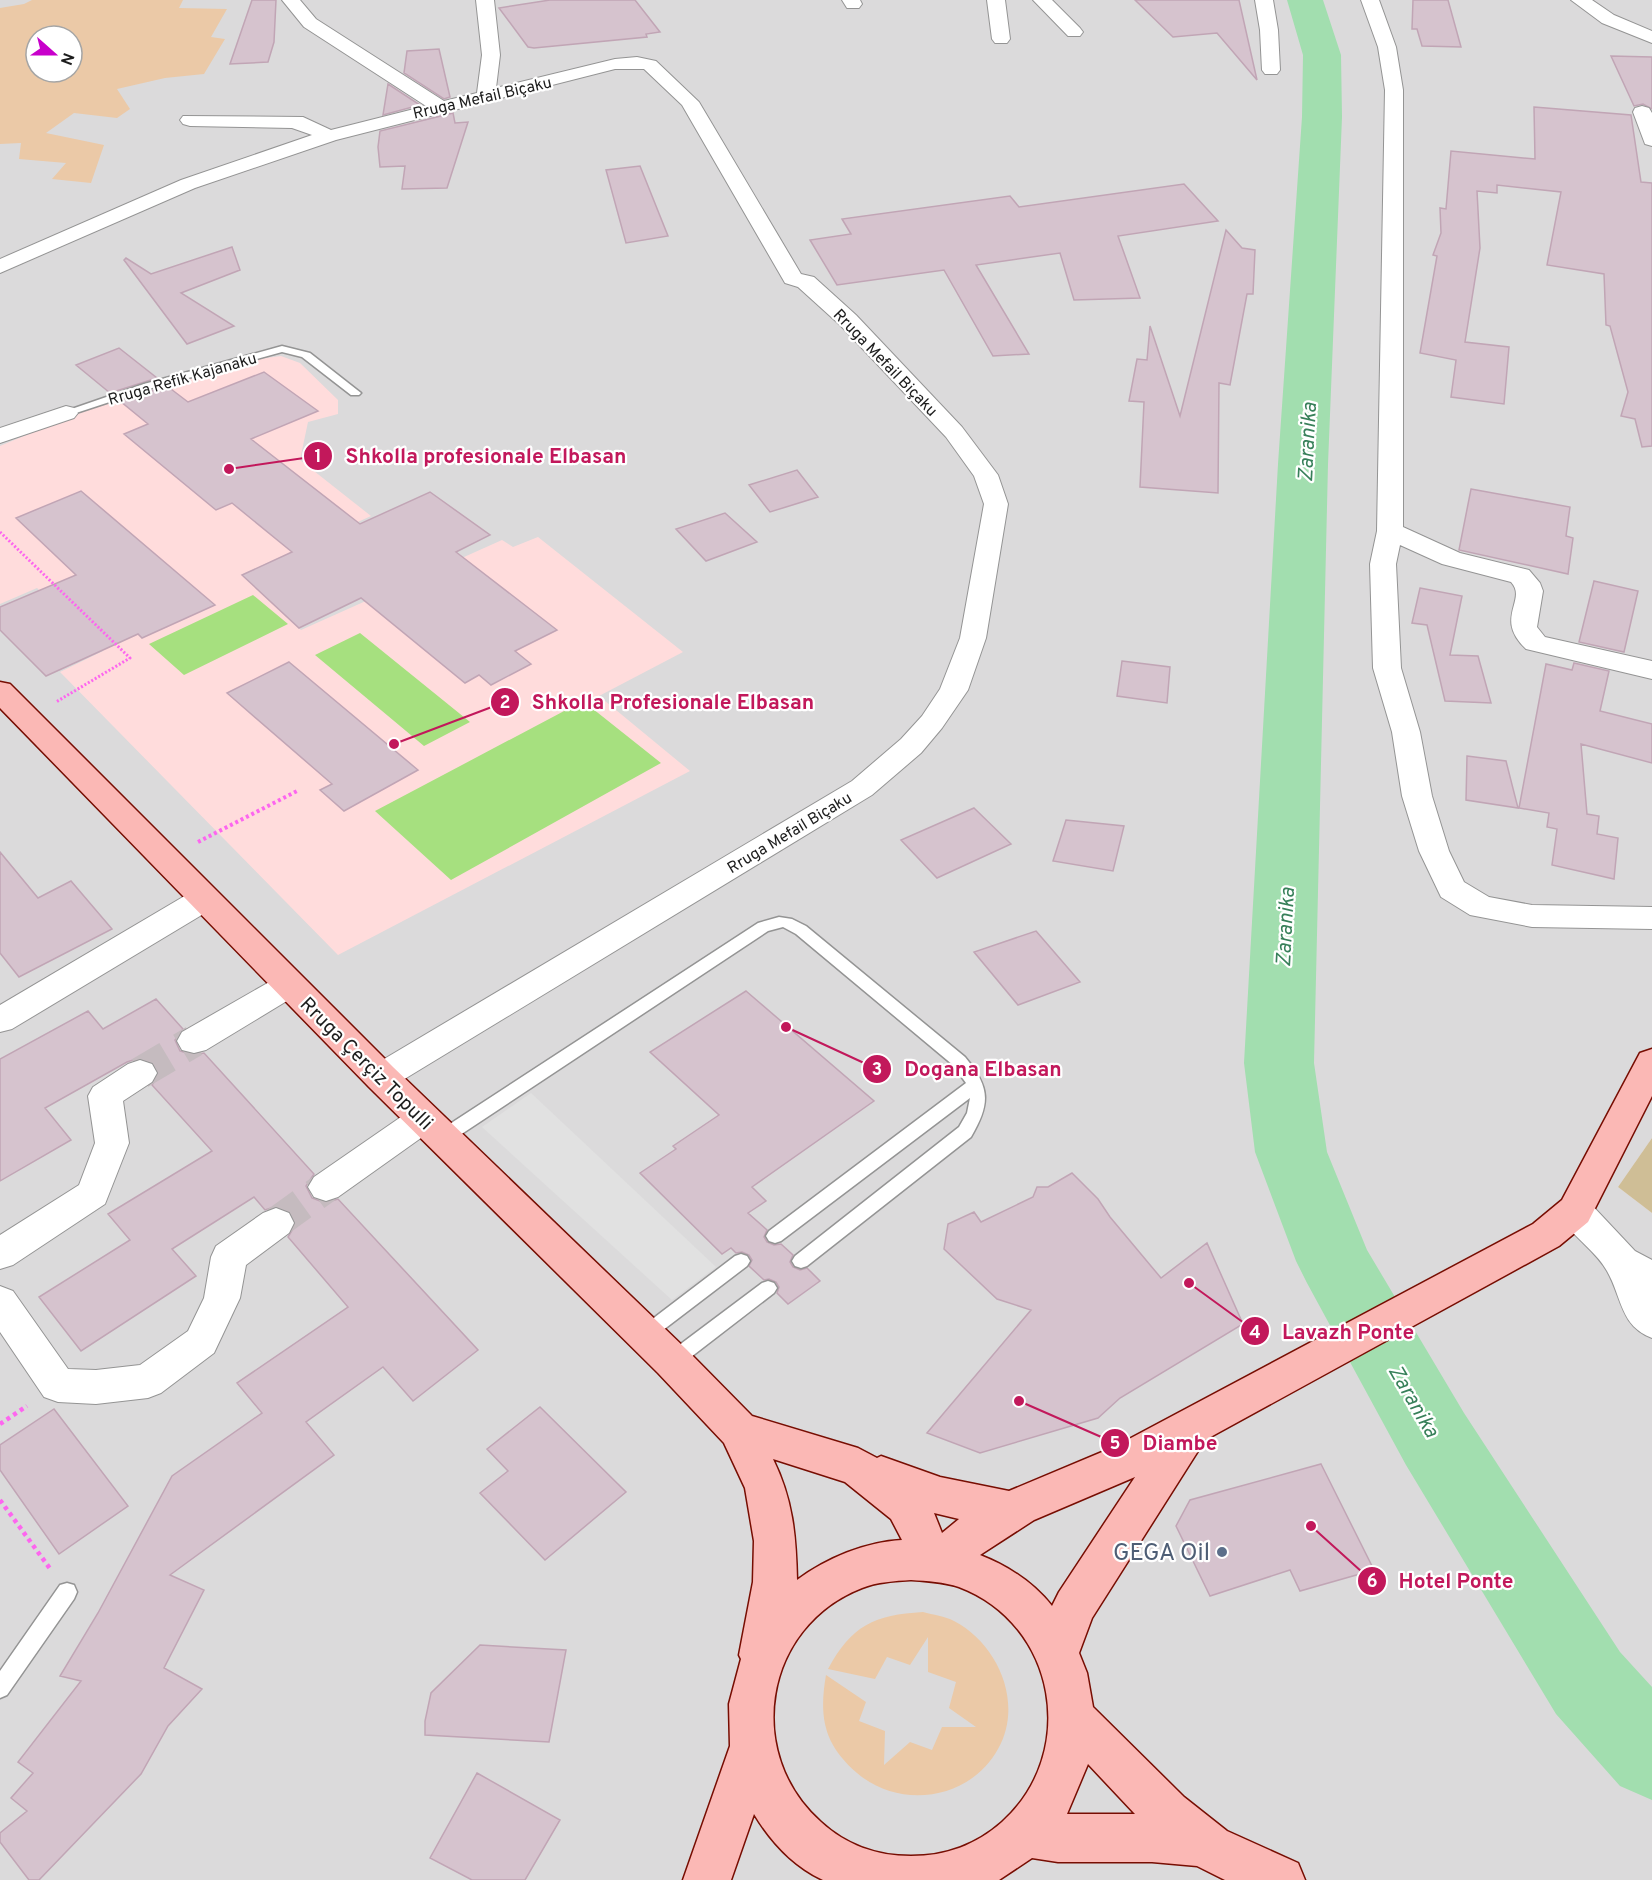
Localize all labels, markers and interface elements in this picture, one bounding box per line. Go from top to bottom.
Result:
north arrow [24,24,84,84]
text: N [55,50,78,68]
street label: Rruga Mefail Biçaku [411,73,554,125]
street label: Rruga Mefail Biçaku [828,305,941,421]
street label: Rruga Refik Kajanaku [106,349,259,411]
water label: Zaranika [1293,401,1324,483]
callout: Shkolla profesionale Elbasan [303,436,638,475]
text: Shkolla profesionale Elbasan [346,444,626,471]
text: 1 [314,446,322,469]
callout: Shkolla Profesionale Elbasan [490,682,827,721]
text: Shkolla Profesionale Elbasan [532,690,814,717]
text: 2 [499,692,511,715]
street label: Rruga Mefail Biçaku [724,789,856,879]
water label: Zaranika [1271,886,1302,968]
street label: Rruga Çerçiz Topulli [293,992,438,1137]
callout: Dogana Elbasan [862,1050,1073,1089]
text: Dogana Elbasan [904,1057,1062,1084]
text: 3 [872,1059,882,1082]
callout: Lavazh Ponte [1240,1312,1427,1351]
text: Lavazh Ponte [1282,1320,1414,1347]
text: 4 [1249,1322,1261,1345]
water label: Zaranika [1381,1360,1444,1443]
callout: Diambe [1100,1423,1229,1462]
text: Diambe [1142,1431,1218,1458]
text: 5 [1110,1433,1121,1456]
place label: GEGA Oil [1113,1539,1210,1569]
marker: GEGA Oil [1215,1545,1229,1559]
callout: Hotel Ponte [1357,1562,1525,1601]
text: Hotel Ponte [1399,1569,1513,1596]
text: 6 [1366,1571,1378,1594]

